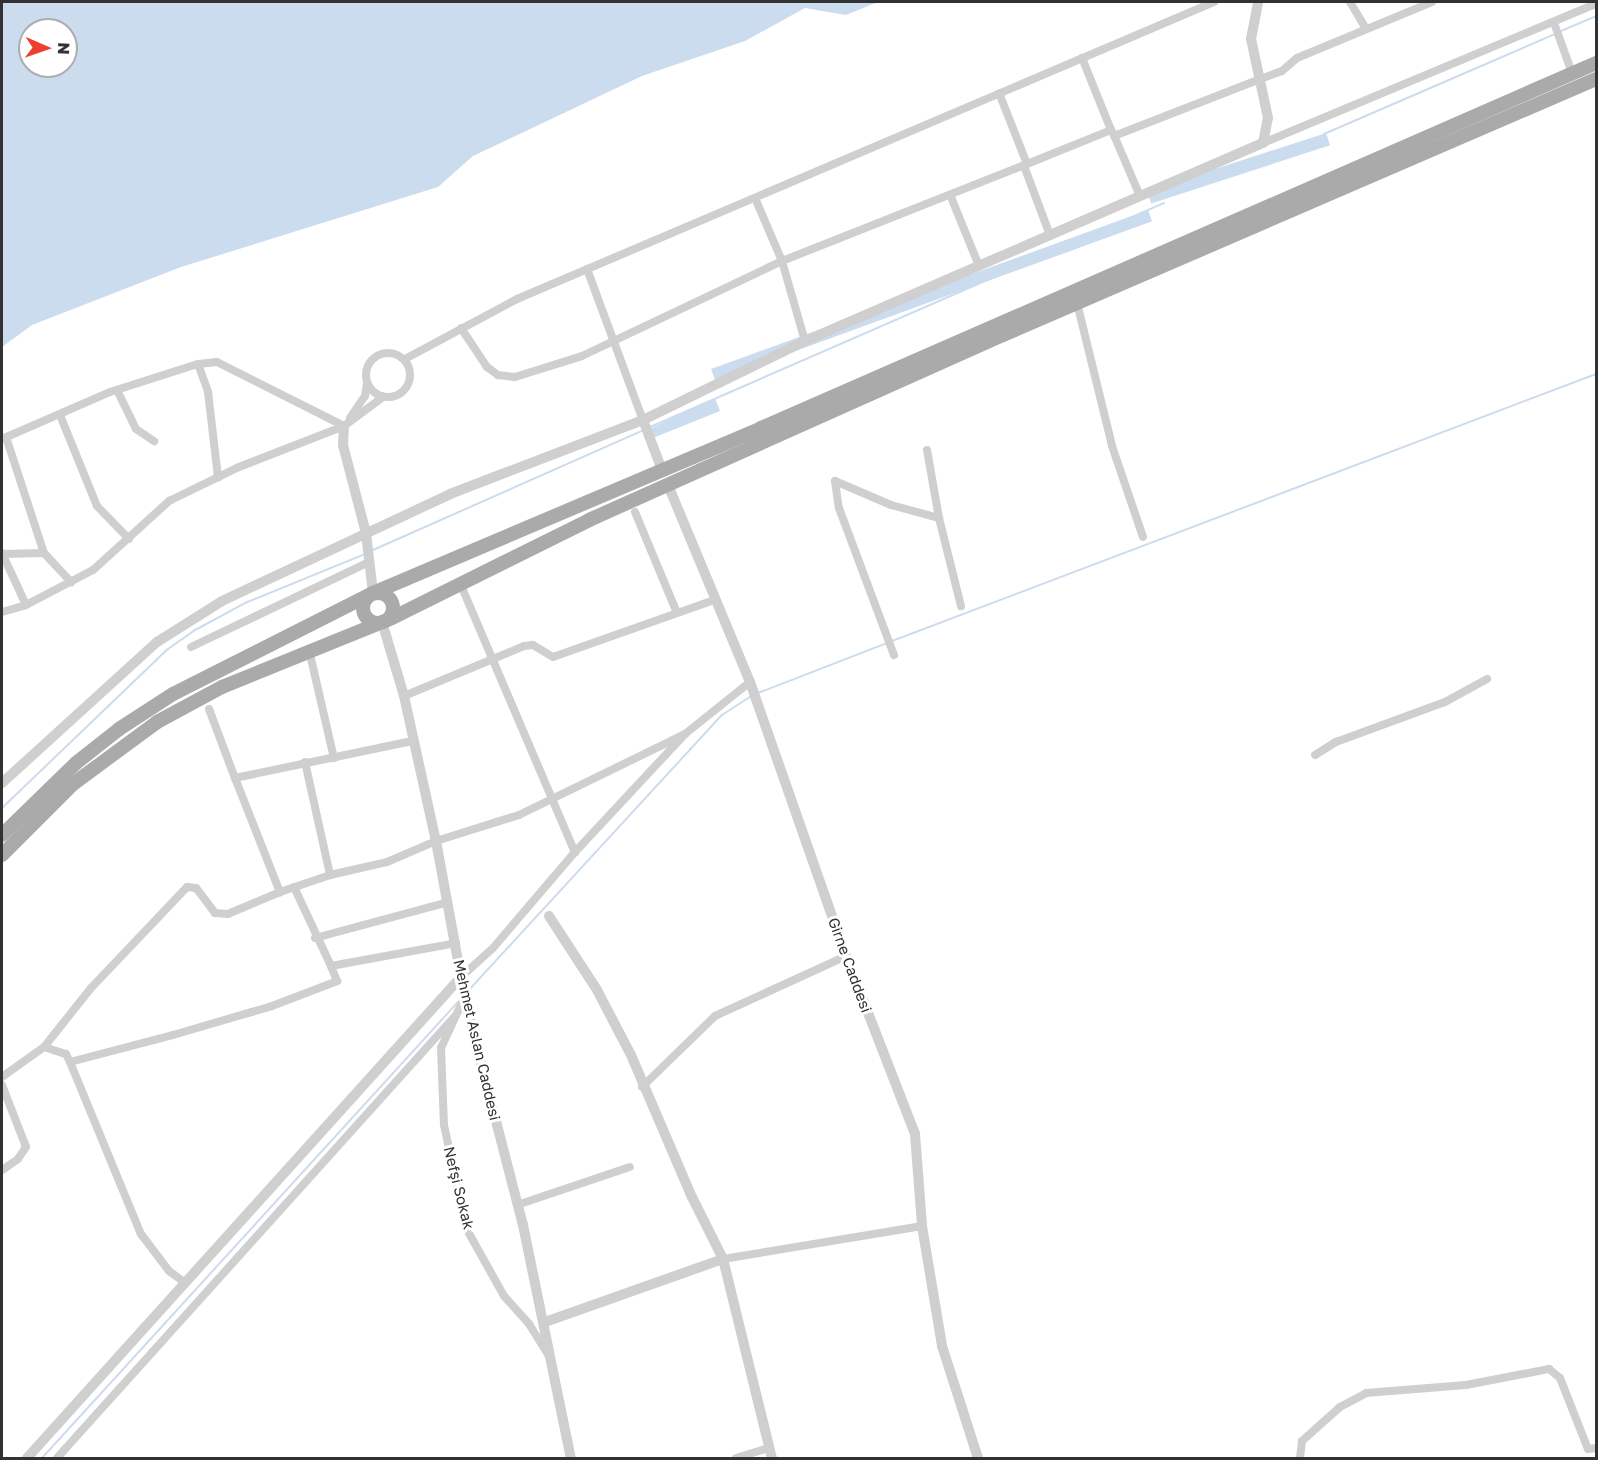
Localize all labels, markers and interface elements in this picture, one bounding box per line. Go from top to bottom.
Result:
north arrow [18,18,78,78]
text: N [54,42,74,55]
street label: Girne Caddesi [824,915,876,1015]
street label: Mehmet Aslan Caddesi [450,958,504,1122]
street label: Nefşi Sokak [440,1145,478,1231]

